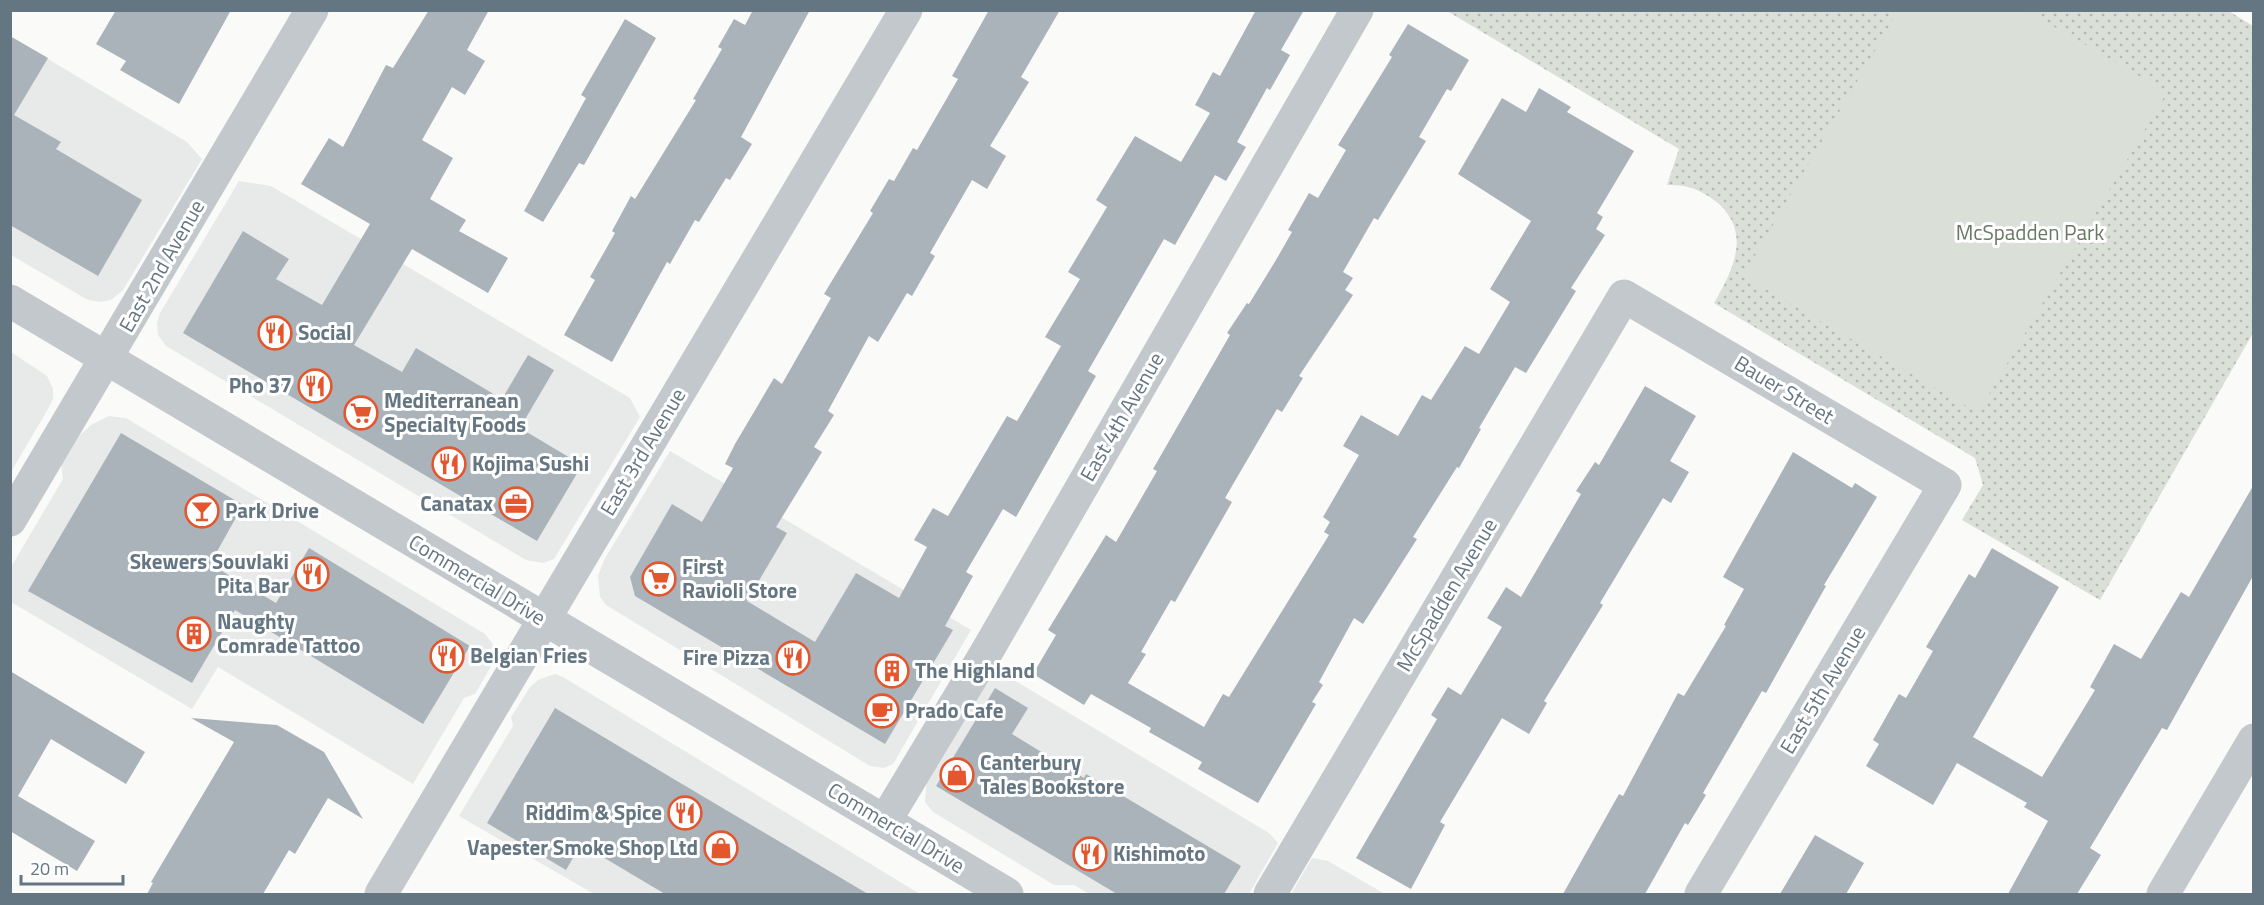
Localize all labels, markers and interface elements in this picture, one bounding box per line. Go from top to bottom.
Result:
street label: East 2nd Avenue [110,193,212,338]
park label: McSpadden Park [1956,216,2104,248]
restaurant icon: Social [257,315,293,351]
place label: Social [298,316,352,348]
street label: East 4th Avenue [1071,346,1171,487]
street label: Bauer Street [1729,347,1841,432]
restaurant icon: Pho 37 [297,368,333,404]
place label: Pho 37 [229,369,292,401]
street label: East 3rd Avenue [591,382,693,521]
place label: Mediterranean Specialty Foods [384,384,526,440]
supermarket icon: Mediterranean Specialty Foods [343,395,379,431]
restaurant icon: Kojima Sushi [431,446,467,482]
place label: Kojima Sushi [472,447,589,479]
office icon: Canatax [498,486,534,522]
place label: Canatax [420,487,493,519]
bar icon: Park Drive [184,493,220,529]
place label: Park Drive [225,494,319,526]
street label: McSpadden Avenue [1388,512,1505,677]
street label: Commercial Drive [403,526,552,633]
place label: Skewers Souvlaki Pita Bar [130,545,289,601]
place label: First Ravioli Store [682,550,797,606]
restaurant icon: Skewers Souvlaki Pita Bar [294,556,330,592]
supermarket icon: First Ravioli Store [641,561,677,597]
place label: Naughty Comrade Tattoo [217,605,360,661]
building icon: Naughty Comrade Tattoo [176,616,212,652]
street label: East 5th Avenue [1771,619,1873,760]
restaurant icon: Belgian Fries [429,638,465,674]
place label: Belgian Fries [470,639,587,671]
restaurant icon: Fire Pizza [775,640,811,676]
place label: Fire Pizza [683,641,770,673]
building icon: The Highland [874,653,910,689]
place label: The Highland [915,654,1035,686]
cafe icon: Prado Cafe [864,693,900,729]
place label: Prado Cafe [905,694,1004,726]
place label: Canterbury Tales Bookstore [980,746,1124,802]
shop icon: Canterbury Tales Bookstore [939,757,975,793]
street label: Commercial Drive [822,774,971,881]
restaurant icon: Riddim & Spice [667,795,703,831]
place label: Riddim & Spice [525,796,662,828]
shop icon: Vapester Smoke Shop Ltd [703,830,739,866]
place label: Vapester Smoke Shop Ltd [467,831,698,863]
restaurant icon: Kishimoto [1072,836,1108,872]
place label: Kishimoto [1113,837,1205,869]
scale bar [21,848,123,886]
text: 20 m [30,855,69,882]

